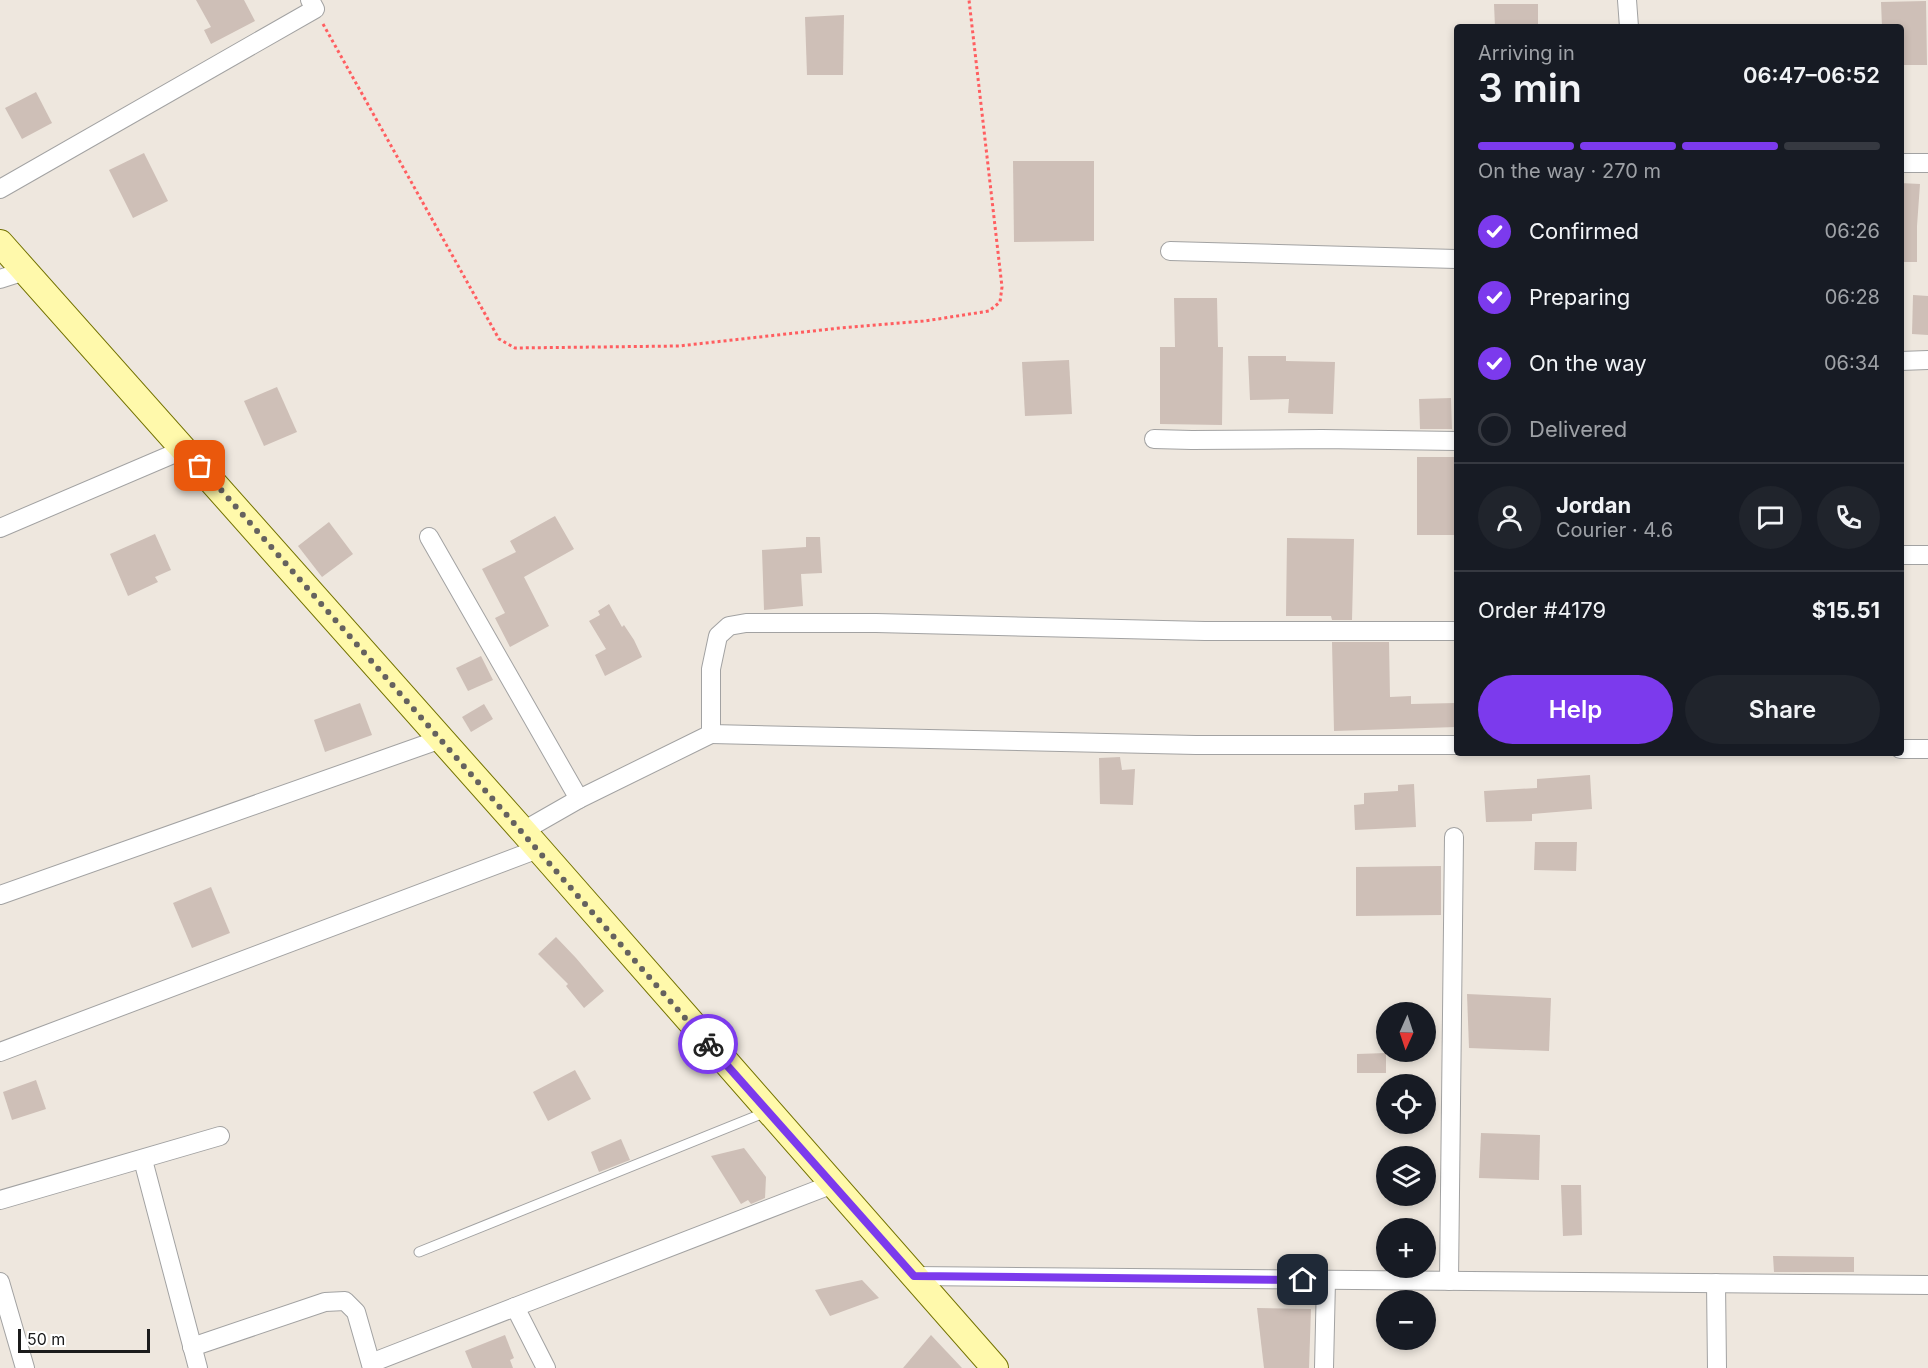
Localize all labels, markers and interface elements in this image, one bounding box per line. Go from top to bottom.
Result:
text: Arriving in [1478,41,1575,65]
text: 06:47–06:52 [1743,62,1880,88]
text: 3 min [1478,64,1582,111]
text: On the way · 270 m [1478,159,1661,183]
icon: check [1478,215,1511,248]
text: Confirmed [1529,218,1639,244]
text: 06:26 [1825,219,1880,243]
icon: check [1478,281,1511,314]
text: Preparing [1529,284,1630,310]
text: 06:28 [1825,285,1880,309]
icon: check [1478,347,1511,380]
text: On the way [1529,350,1647,376]
text: 06:34 [1824,351,1880,375]
text: Delivered [1529,416,1627,442]
pin [174,440,225,491]
icon: bag [183,449,216,482]
button: person [1478,486,1541,549]
button: chat [1739,486,1802,549]
button: phone [1817,486,1880,549]
text: Jordan [1556,492,1631,518]
text: Courier · 4.6 [1556,518,1673,542]
text: Order #4179 [1478,597,1606,623]
text: $15.51 [1812,597,1880,623]
button: Help [1478,675,1673,744]
button: Share [1685,675,1880,744]
north arrow [1376,1002,1436,1062]
map controls [1376,1002,1436,1350]
courier [678,1014,738,1074]
icon: bike [692,1028,725,1061]
button: locate [1376,1074,1436,1134]
button: layers [1376,1146,1436,1206]
button: + [1376,1218,1436,1278]
pin [1277,1254,1328,1305]
icon: home [1286,1263,1319,1296]
button: − [1376,1290,1436,1350]
scale bar [18,1326,150,1354]
text: 50 m [27,1329,65,1349]

